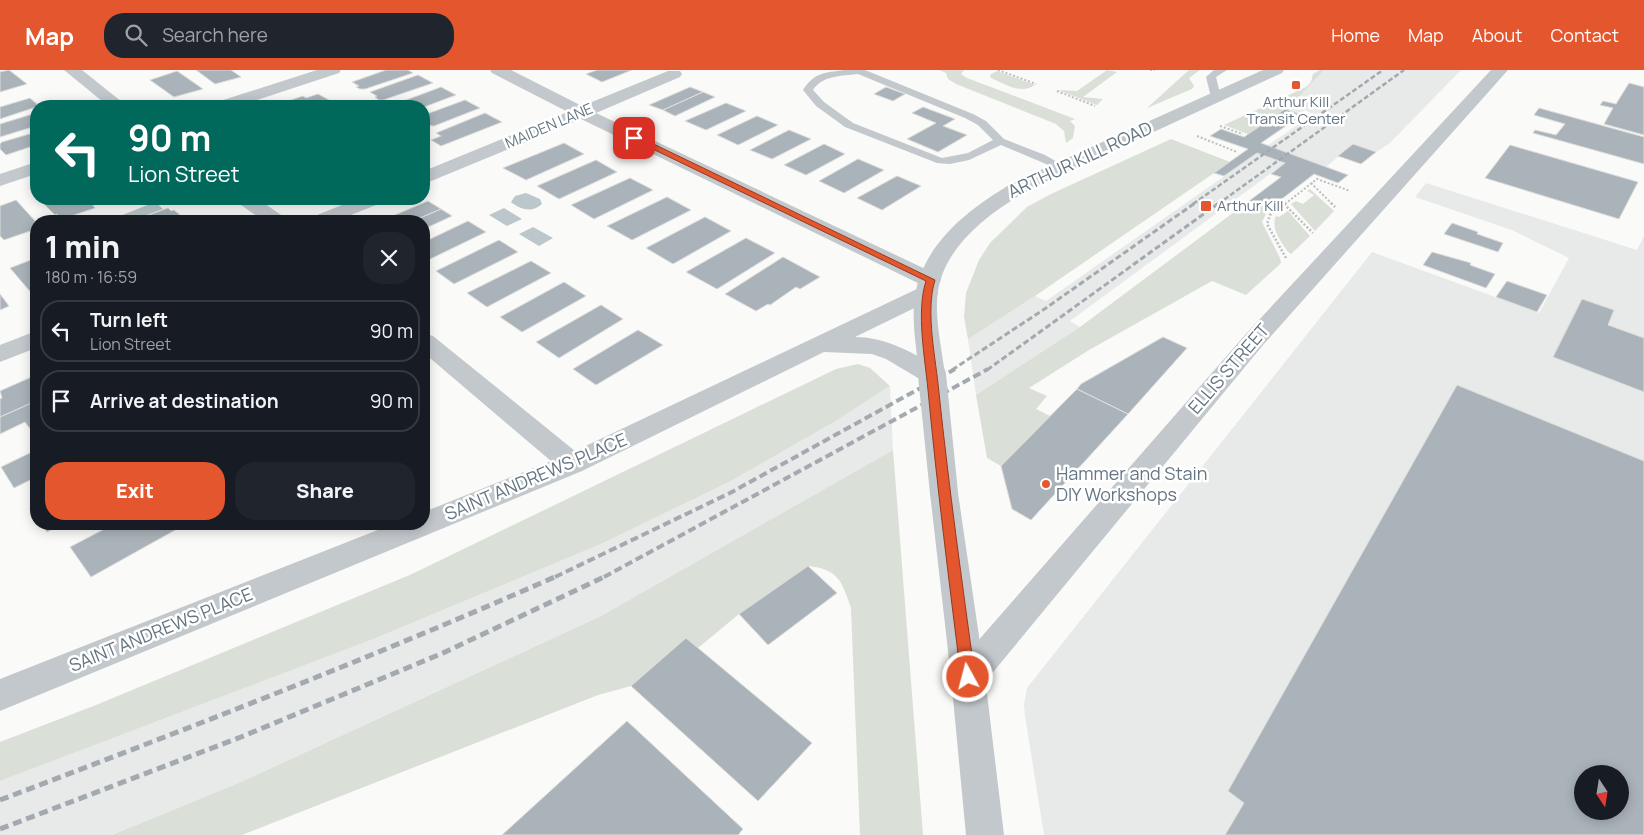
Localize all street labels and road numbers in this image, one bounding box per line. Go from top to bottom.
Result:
street label: MAIDEN LANE [502,98,596,153]
street label: ARTHUR KILL ROAD [1003,115,1156,203]
street label: ELLIS STREET [1182,318,1274,418]
street label: SAINT ANDREWS PLACE [441,427,630,525]
street label: SAINT ANDREWS PLACE [65,581,256,677]

